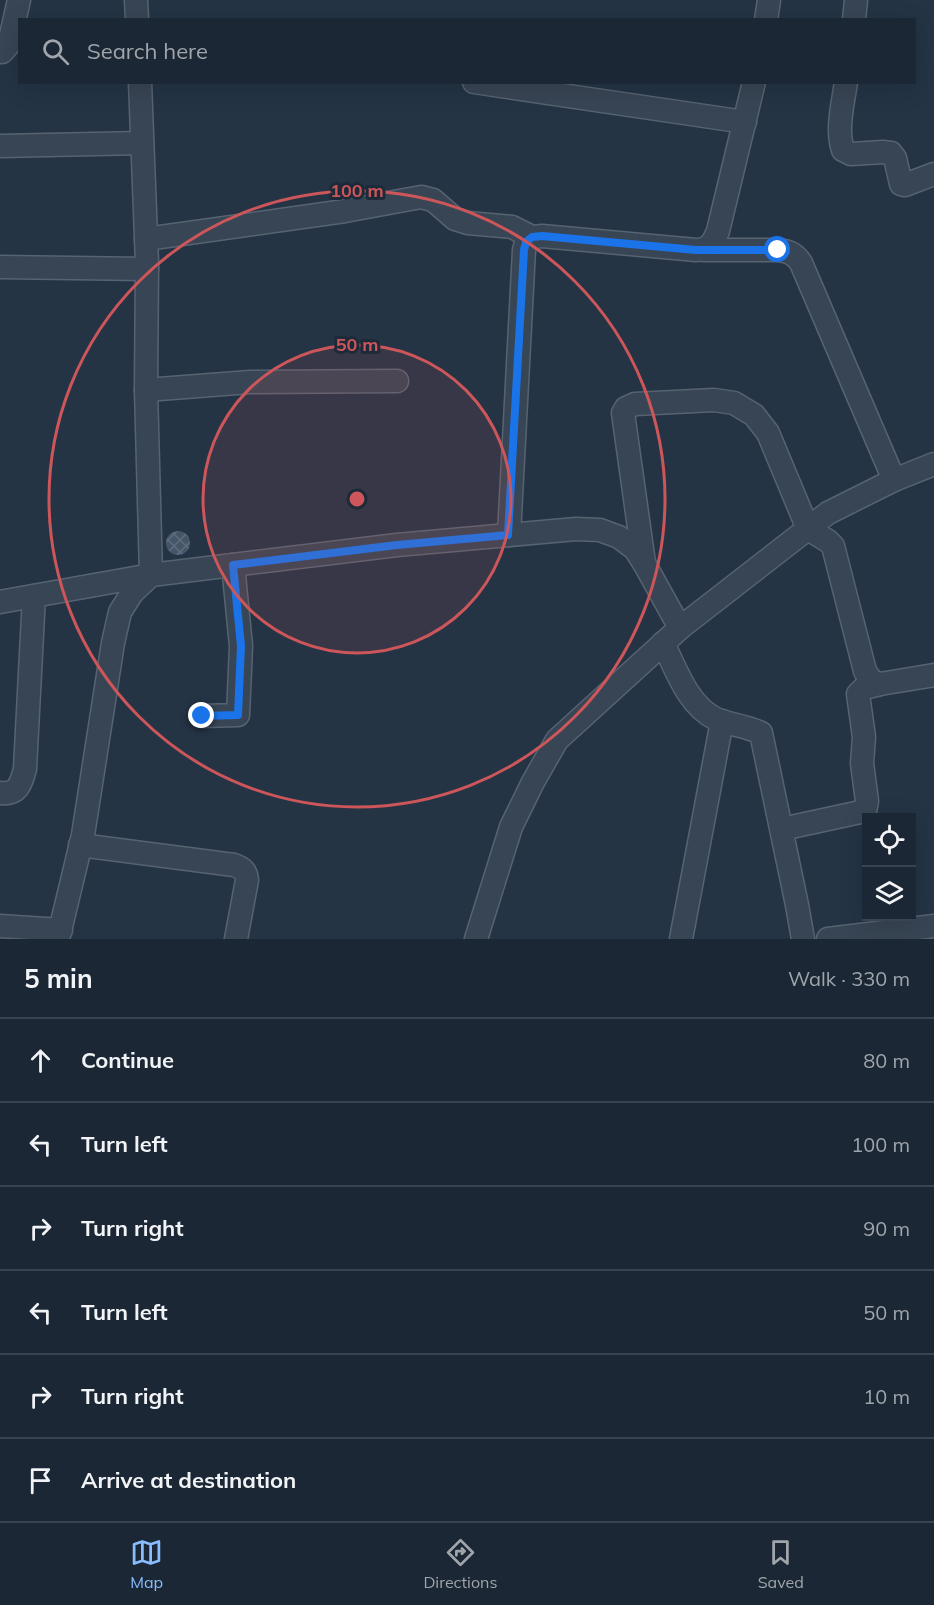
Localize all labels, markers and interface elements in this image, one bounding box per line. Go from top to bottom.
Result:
search box [18,18,916,84]
icon: search [39,35,72,68]
text: Search here [87,37,208,65]
text: 100 m [330,179,384,202]
route start [764,236,790,262]
text: 50 m [336,333,378,356]
centre of rings [347,489,367,509]
route end [188,702,214,728]
map controls [862,813,916,921]
button: locate [862,813,916,867]
button: layers [862,867,916,921]
text: 5 min [24,962,93,995]
text: Walk · 330 m [788,966,910,991]
icon: ahead [24,1044,57,1077]
text: Continue [81,1046,174,1074]
text: 80 m [863,1048,910,1073]
icon: left [24,1128,57,1161]
text: Turn left [81,1130,168,1158]
text: 100 m [851,1132,910,1157]
icon: right [24,1212,57,1245]
text: Turn right [81,1214,184,1242]
text: 90 m [863,1216,910,1241]
icon: left [24,1296,57,1329]
text: Turn left [81,1298,168,1326]
text: 50 m [863,1300,910,1325]
icon: right [24,1380,57,1413]
text: Turn right [81,1382,184,1410]
text: 10 m [863,1384,910,1409]
icon: arrive [24,1464,57,1497]
text: Arrive at destination [81,1466,296,1494]
tab: Map [130,1536,163,1592]
tab: Directions [423,1536,497,1592]
tab: Saved [758,1536,804,1592]

